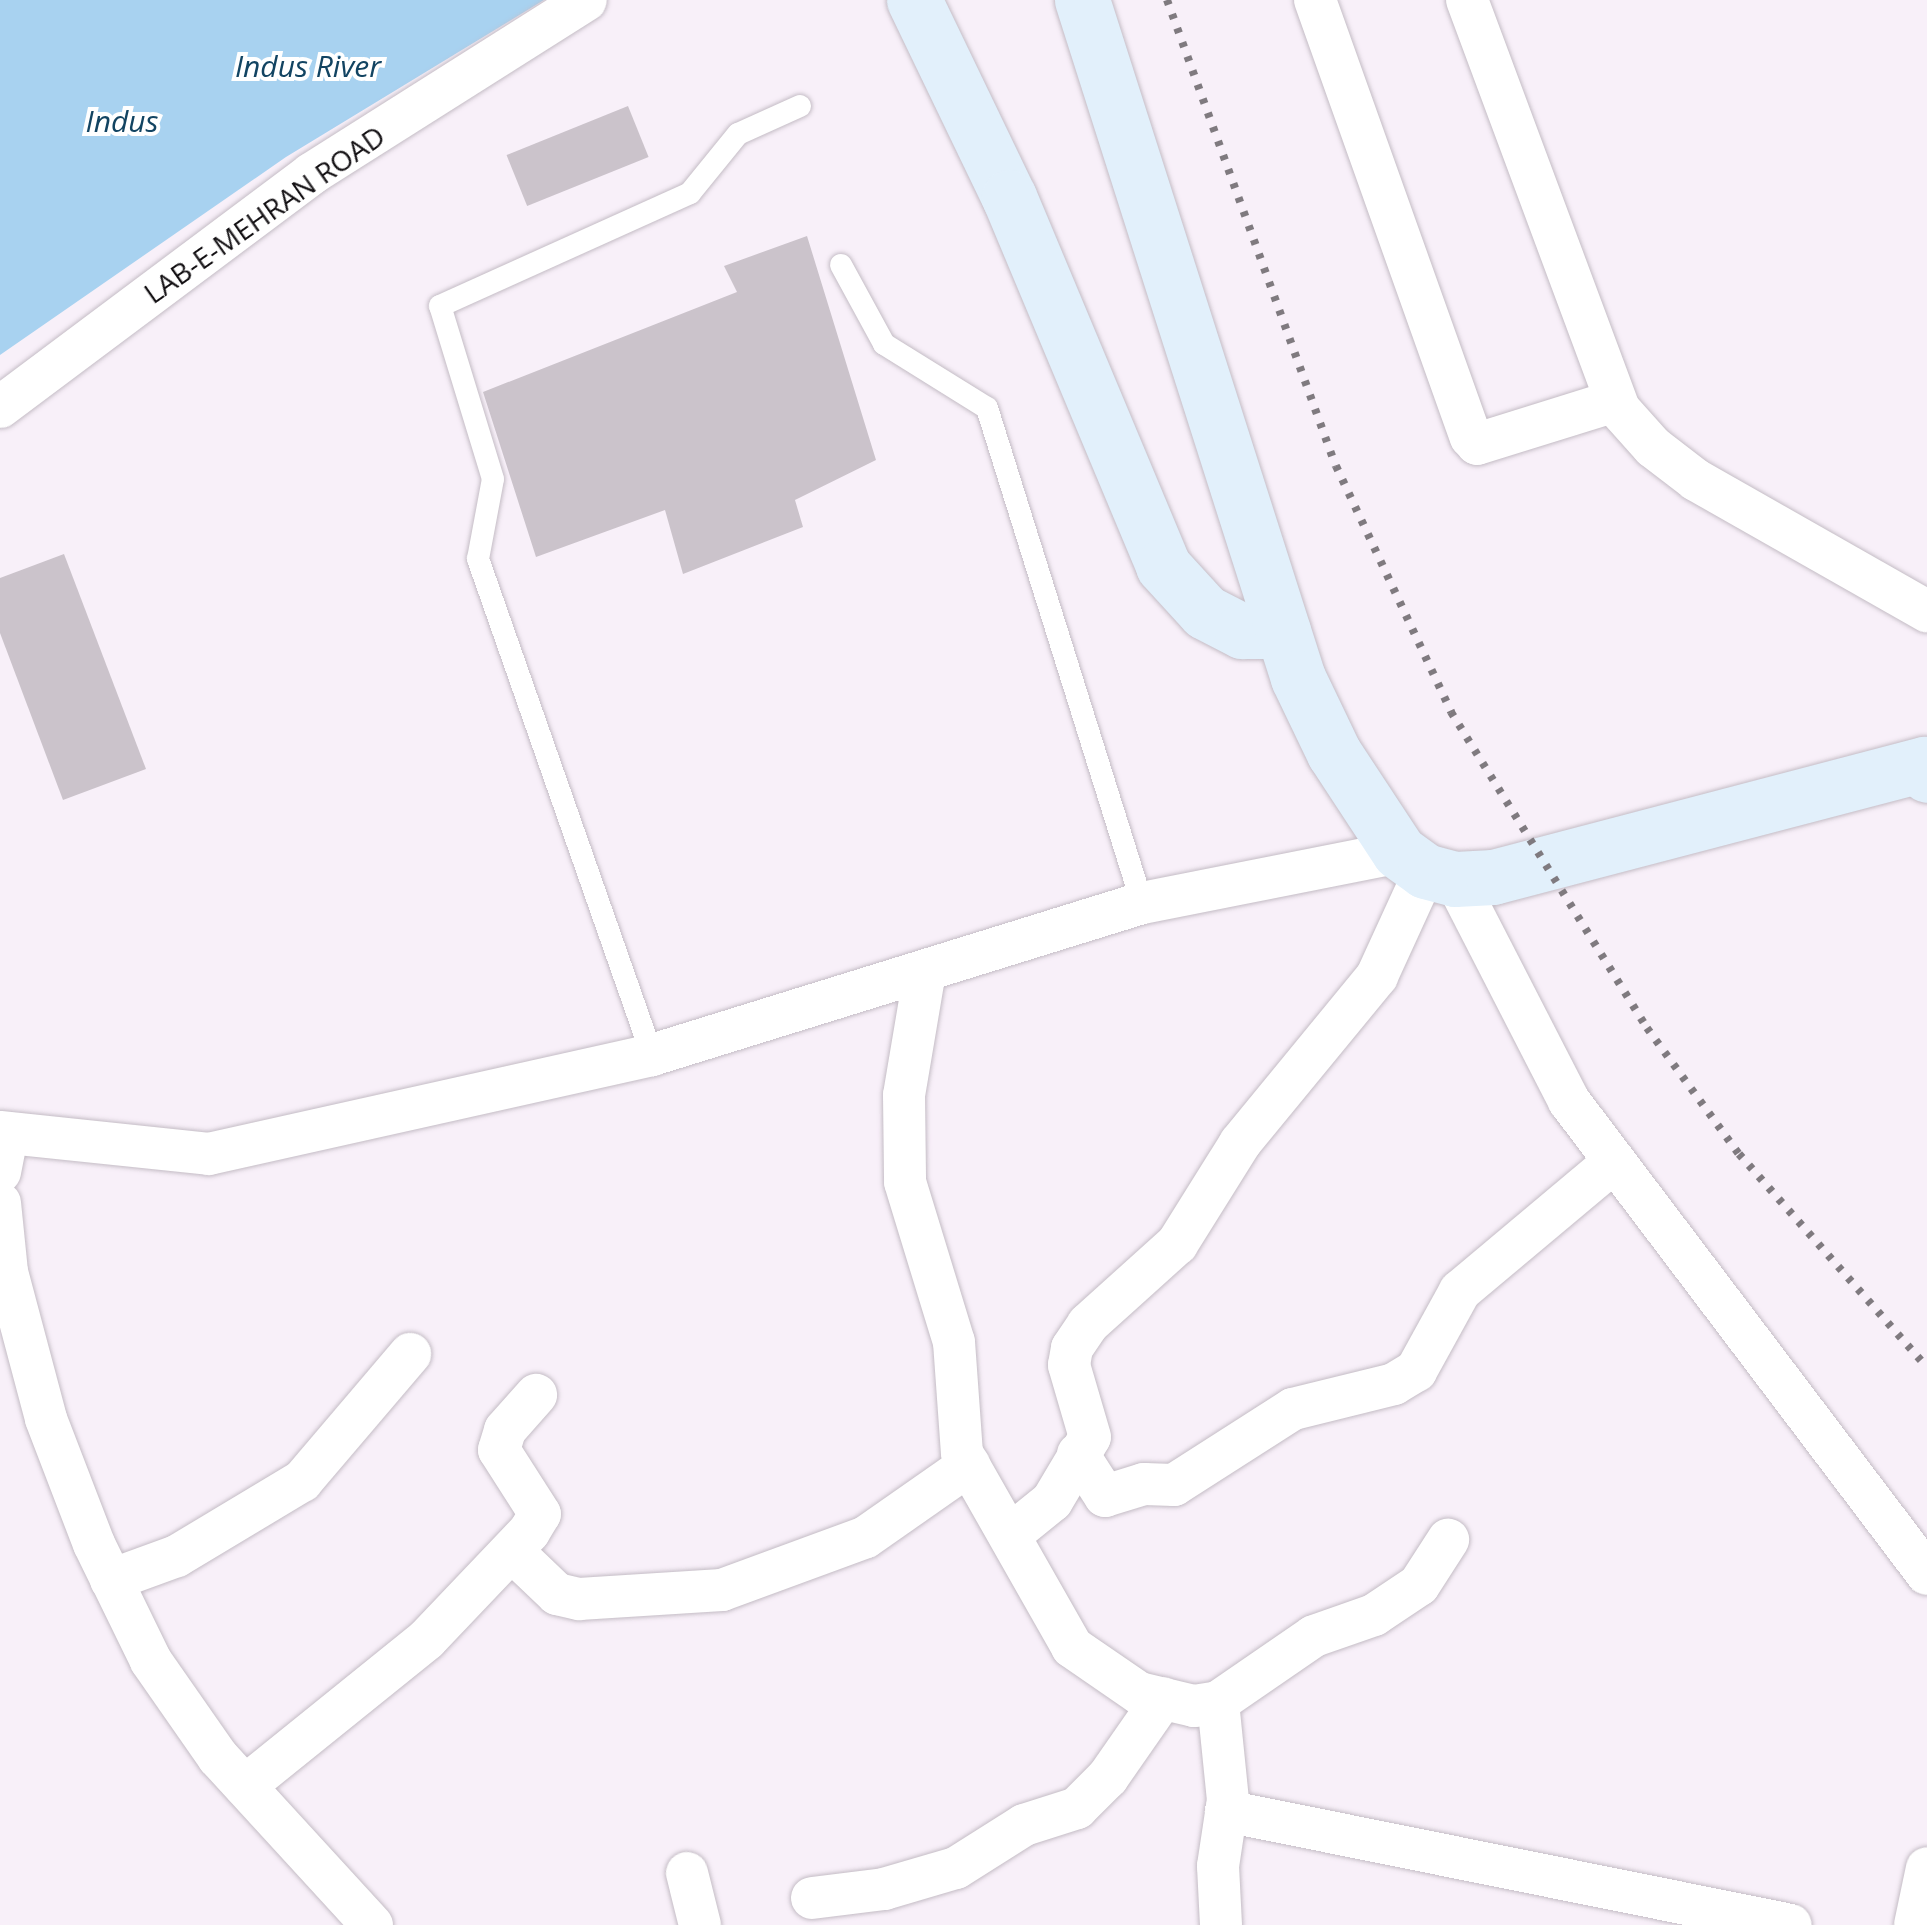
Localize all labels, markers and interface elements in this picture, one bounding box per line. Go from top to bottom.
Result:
water label: Indus River [235,48,381,84]
water label: Indus [86,103,158,139]
street label: LAB-E-MEHRAN ROAD [137,118,391,310]

